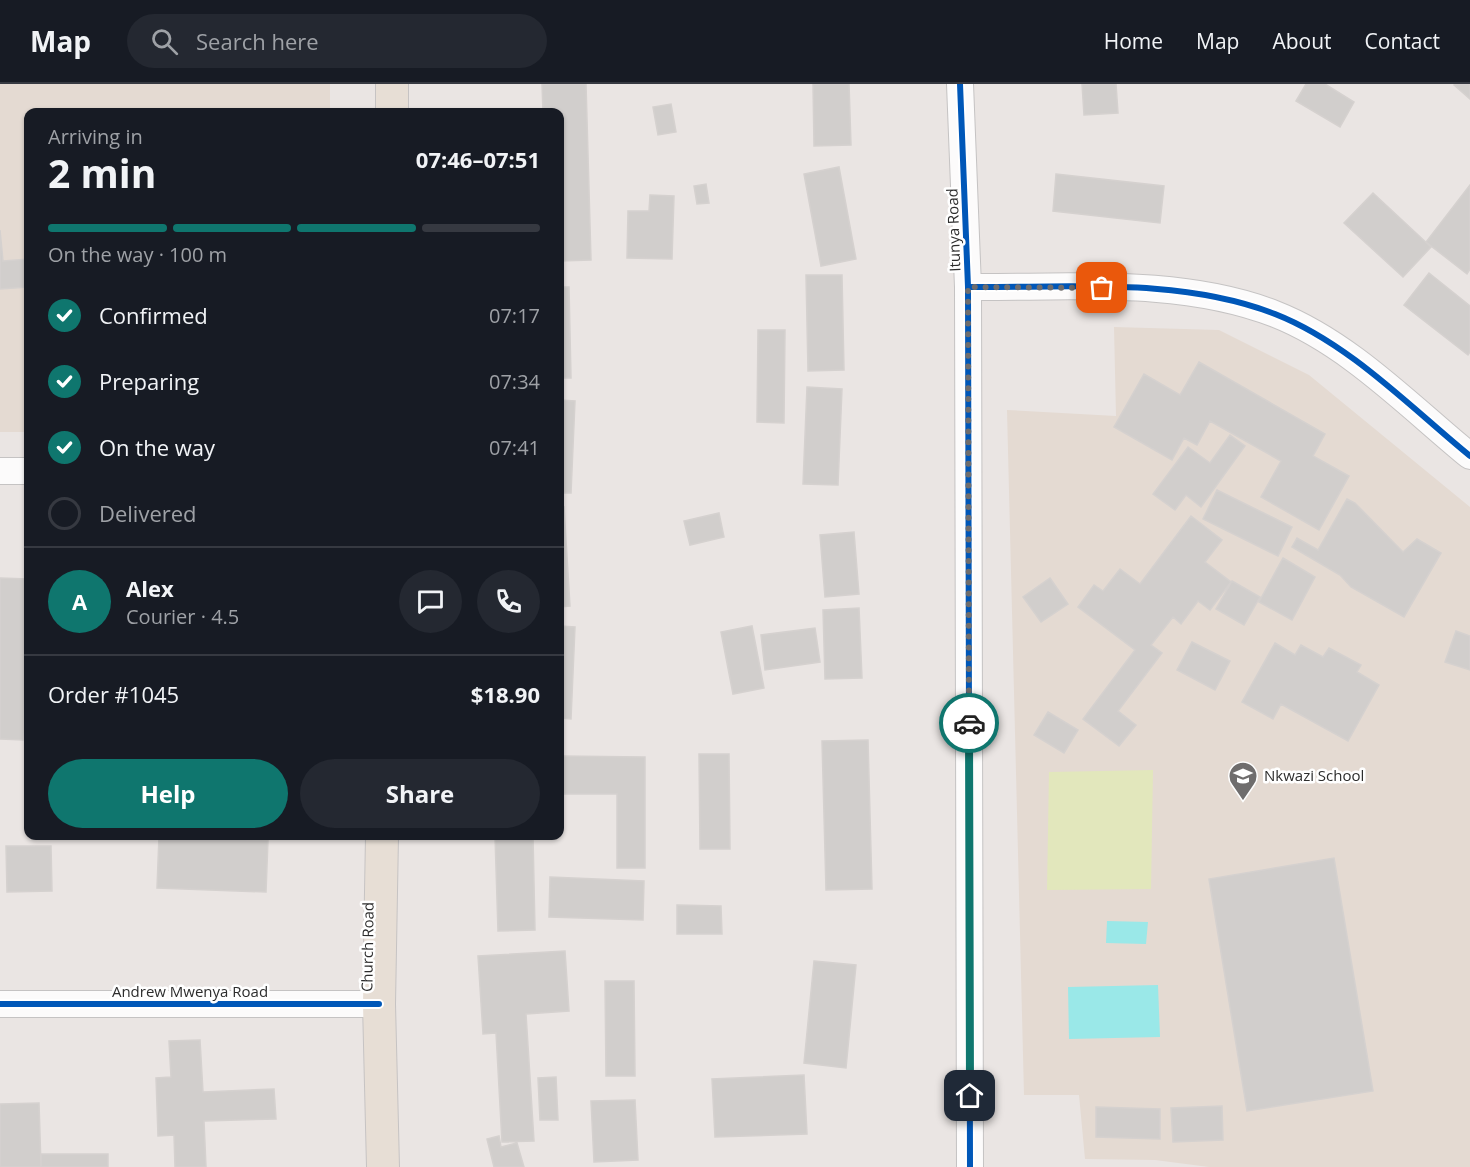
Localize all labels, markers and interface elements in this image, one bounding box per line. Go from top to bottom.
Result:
search box [127,14,547,68]
text: Map [30,22,91,60]
icon: search [148,25,181,58]
text: Search here [196,26,319,56]
text: Home [1104,27,1163,55]
text: Map [1196,27,1239,55]
text: About [1272,27,1332,55]
text: Contact [1365,27,1440,55]
text: Arriving in [48,123,143,150]
text: 07:46–07:51 [416,144,540,174]
text: 2 min [48,146,156,199]
street label: Itunya Road [942,188,964,272]
text: On the way · 100 m [48,241,227,268]
pin [1076,262,1127,313]
icon: bag [1085,271,1118,304]
icon: check [48,299,81,332]
text: Confirmed [99,300,208,330]
text: 07:17 [489,302,540,329]
icon: check [48,365,81,398]
text: Preparing [99,366,199,396]
text: 07:34 [489,368,540,395]
icon: check [48,431,81,464]
text: On the way [99,432,215,462]
text: 07:41 [489,434,540,461]
text: Delivered [99,498,197,528]
button: chat [399,570,462,633]
button: phone [477,570,540,633]
text: Alex [126,573,174,603]
text: A [72,586,87,616]
text: Courier · 4.5 [126,603,239,630]
text: Order #1045 [48,679,179,709]
text: $18.90 [471,679,540,709]
courier [939,693,999,753]
icon: car [953,707,986,740]
button: Help [48,759,288,828]
button: Share [300,759,540,828]
school or university icon: Nkwazi School [1227,760,1259,802]
place label: Nkwazi School [1264,765,1364,785]
street label: Church Road [356,902,378,992]
street label: Andrew Mwenya Road [112,981,268,1001]
pin [944,1070,995,1121]
icon: home [953,1079,986,1112]

